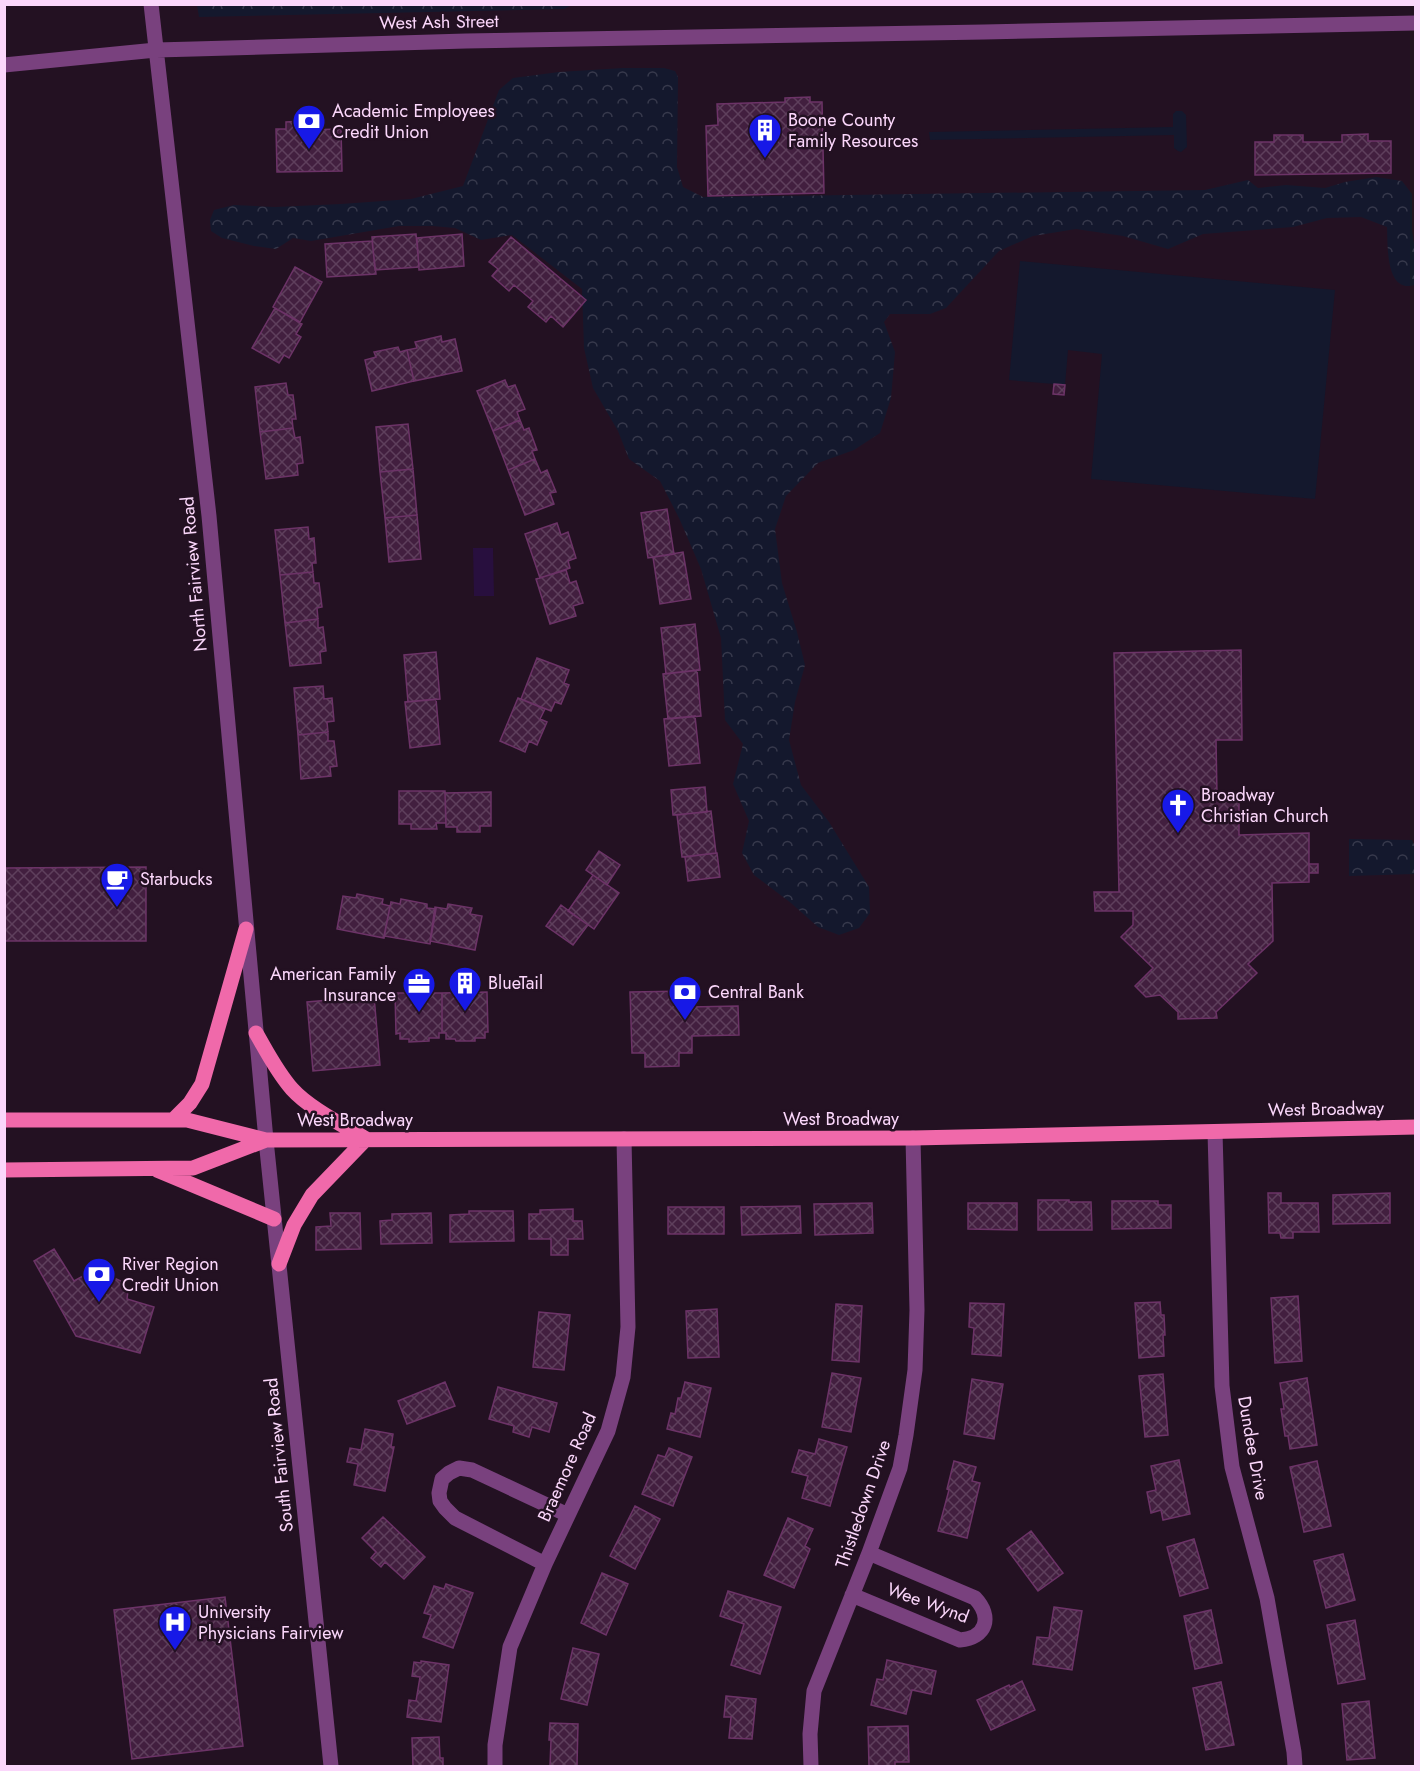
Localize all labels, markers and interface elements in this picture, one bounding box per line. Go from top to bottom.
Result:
street label: West Ash Street [379,8,500,36]
place label: Academic Employees Credit Union [332,98,495,145]
bank icon: Academic Employees Credit Union [291,103,327,150]
place label: Boone County Family Resources [788,107,918,154]
building icon: Boone County Family Resources [747,112,783,159]
street label: North Fairview Road [174,495,214,653]
place label: Broadway Christian Church [1201,782,1329,829]
church icon: Broadway Christian Church [1160,787,1196,834]
cafe icon: Starbucks [99,861,135,908]
place label: Starbucks [140,866,213,892]
place label: American Family Insurance [270,961,396,1008]
building icon: BlueTail [447,965,483,1012]
office icon: American Family Insurance [401,966,437,1013]
place label: BlueTail [488,970,543,996]
bank icon: Central Bank [667,974,703,1021]
place label: Central Bank [708,979,804,1005]
street label: West Broadway [1268,1095,1384,1123]
street label: West Broadway [783,1106,899,1132]
street label: West Broadway [297,1107,413,1133]
place label: River Region Credit Union [122,1251,219,1298]
bank icon: River Region Credit Union [81,1256,117,1303]
street label: South Fairview Road [258,1377,300,1533]
street label: Dundee Drive [1231,1394,1275,1502]
street label: Braemore Road [531,1408,603,1526]
street label: Thistledown Drive [829,1436,897,1572]
street label: Wee Wynd [883,1576,973,1630]
place label: University Physicians Fairview [198,1599,344,1646]
hospital icon: University Physicians Fairview [157,1604,193,1651]

